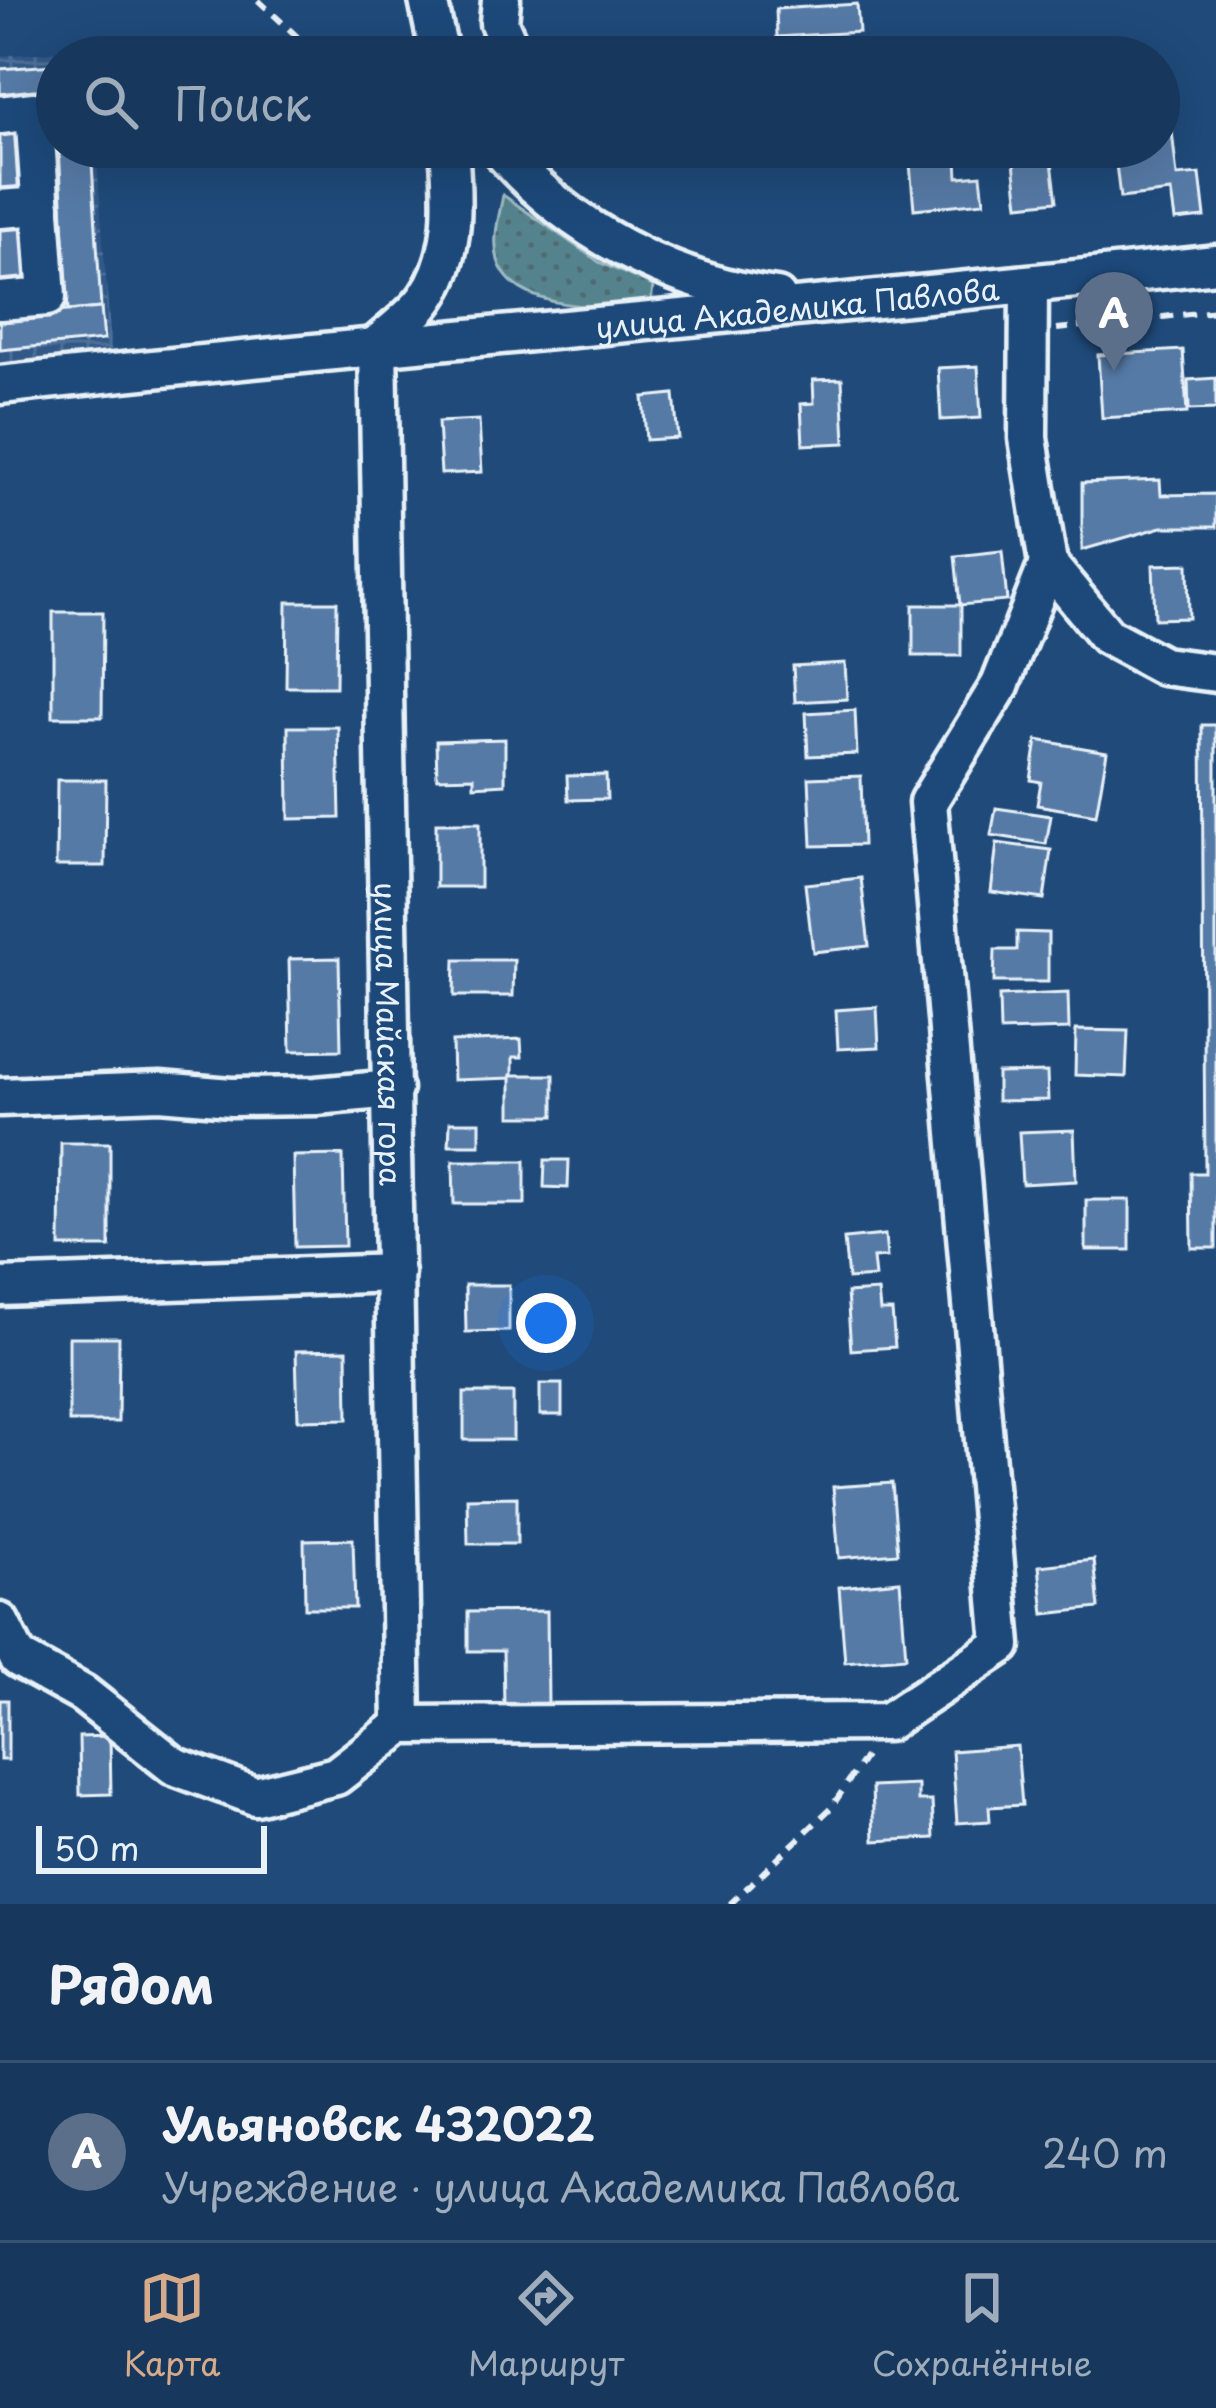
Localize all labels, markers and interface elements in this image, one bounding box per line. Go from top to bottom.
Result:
search box [36,36,1180,168]
text: Поиск [174,68,311,136]
icon: search [78,69,144,135]
street label: улица Академика Павлова [593,265,1001,348]
pin: A [1075,272,1153,371]
street label: улица Майская гора [365,882,415,1186]
your location [516,1293,576,1353]
scale bar [36,1820,267,1873]
text: 50 m [54,1822,140,1872]
text: Рядом [48,1944,214,2021]
text: Ульяновск 432022 [162,2088,595,2156]
text: A [72,2122,102,2181]
text: 240 m [1042,2122,1168,2181]
text: Учреждение · улица Академика Павлова [162,2156,959,2215]
tab: Карта [124,2265,221,2387]
tab: Маршрут [468,2265,624,2387]
tab: Сохранённые [872,2265,1092,2387]

